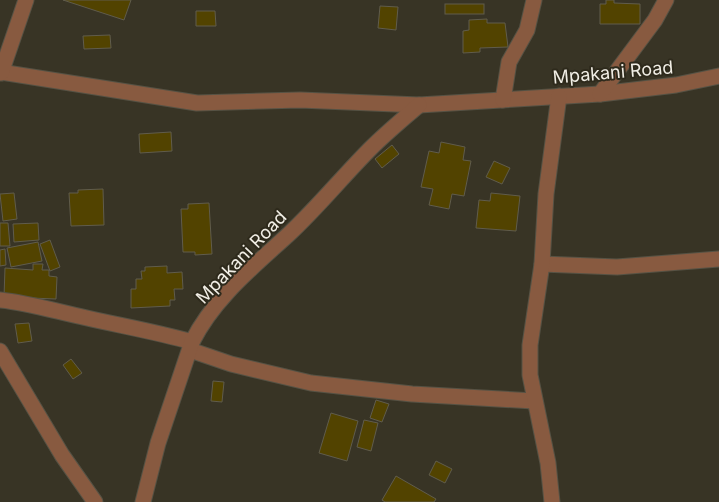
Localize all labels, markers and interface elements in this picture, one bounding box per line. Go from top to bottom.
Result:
street label: Mpakani Road [552,56,674,88]
street label: Mpakani Road [191,206,291,308]

